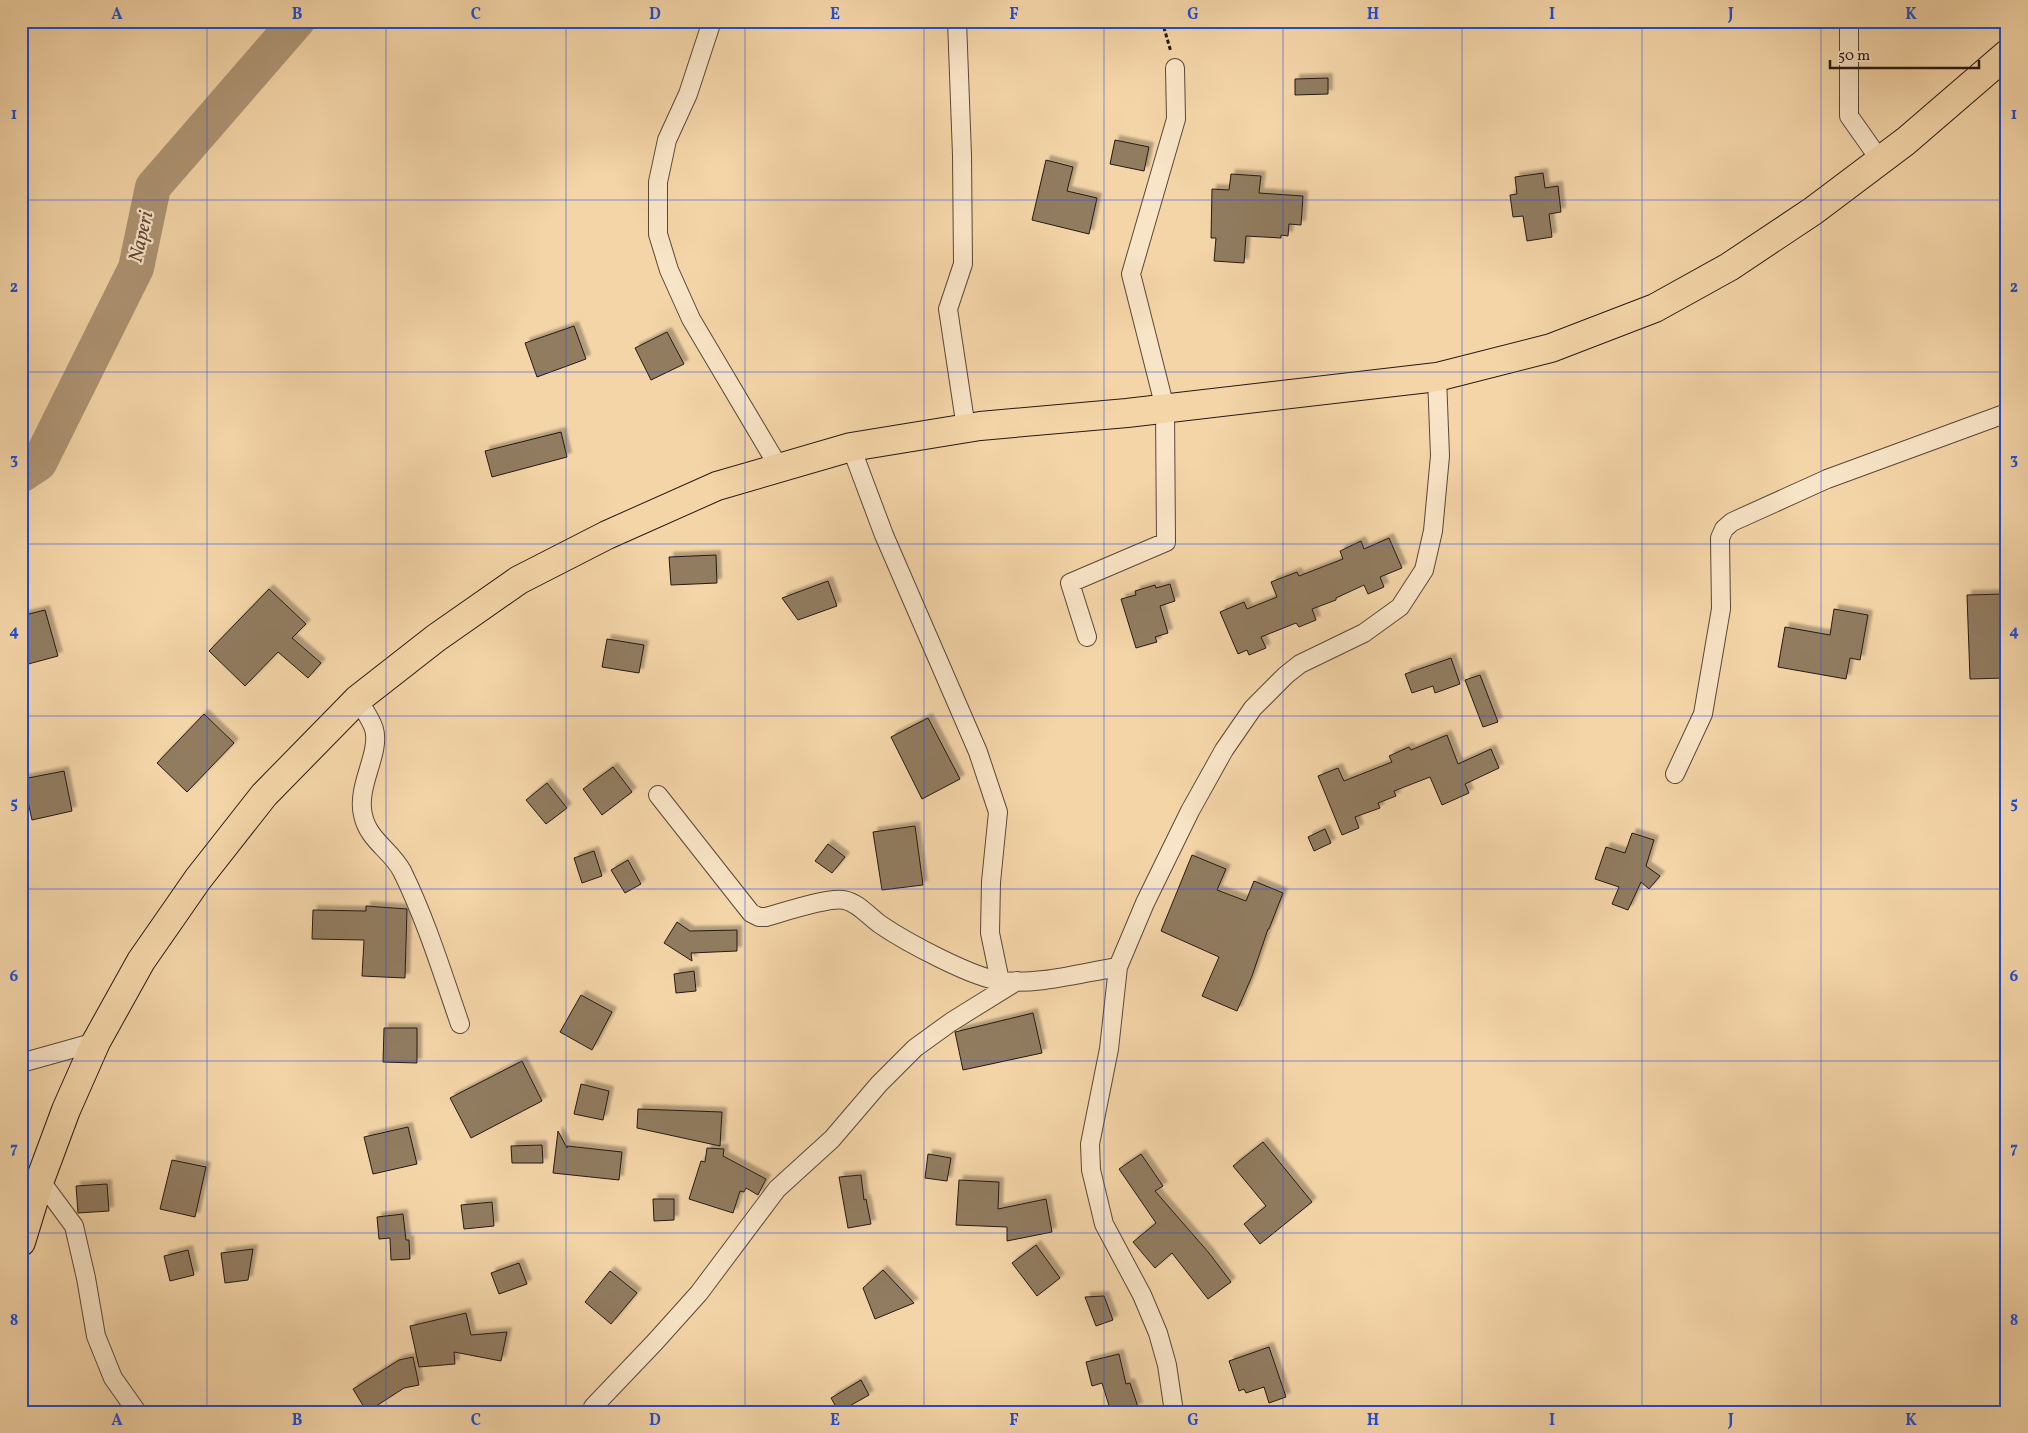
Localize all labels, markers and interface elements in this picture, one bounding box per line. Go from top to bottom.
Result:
text: A [111,4,123,26]
text: B [292,4,303,26]
text: C [471,4,481,26]
text: D [649,4,661,26]
text: E [830,4,840,26]
text: F [1009,4,1019,26]
text: G [1187,4,1199,26]
text: H [1367,4,1379,26]
text: I [1549,4,1555,26]
text: J [1727,4,1734,26]
text: K [1905,4,1917,26]
scale bar [1830,38,1979,70]
text: 50 m [1838,46,1870,67]
text: 1 [11,104,17,126]
text: 1 [2011,104,2017,126]
water label: Naperi [123,208,162,265]
text: 2 [10,277,18,299]
text: 2 [2010,277,2018,299]
text: 3 [10,449,18,471]
text: 3 [2010,449,2018,471]
text: 4 [9,621,19,643]
text: 4 [2009,621,2019,643]
text: 5 [10,793,18,815]
text: 5 [2010,793,2018,815]
text: 6 [10,966,19,988]
text: 6 [2010,966,2019,988]
text: 7 [10,1138,18,1160]
text: 7 [2010,1138,2018,1160]
text: 8 [10,1310,18,1332]
text: 8 [2010,1310,2018,1332]
text: A [111,1410,123,1432]
text: B [292,1410,303,1432]
text: C [471,1410,481,1432]
text: D [649,1410,661,1432]
text: E [830,1410,840,1432]
text: F [1009,1410,1019,1432]
text: G [1187,1410,1199,1432]
text: H [1367,1410,1379,1432]
text: I [1549,1410,1555,1432]
text: J [1727,1410,1734,1432]
text: K [1905,1410,1917,1432]

